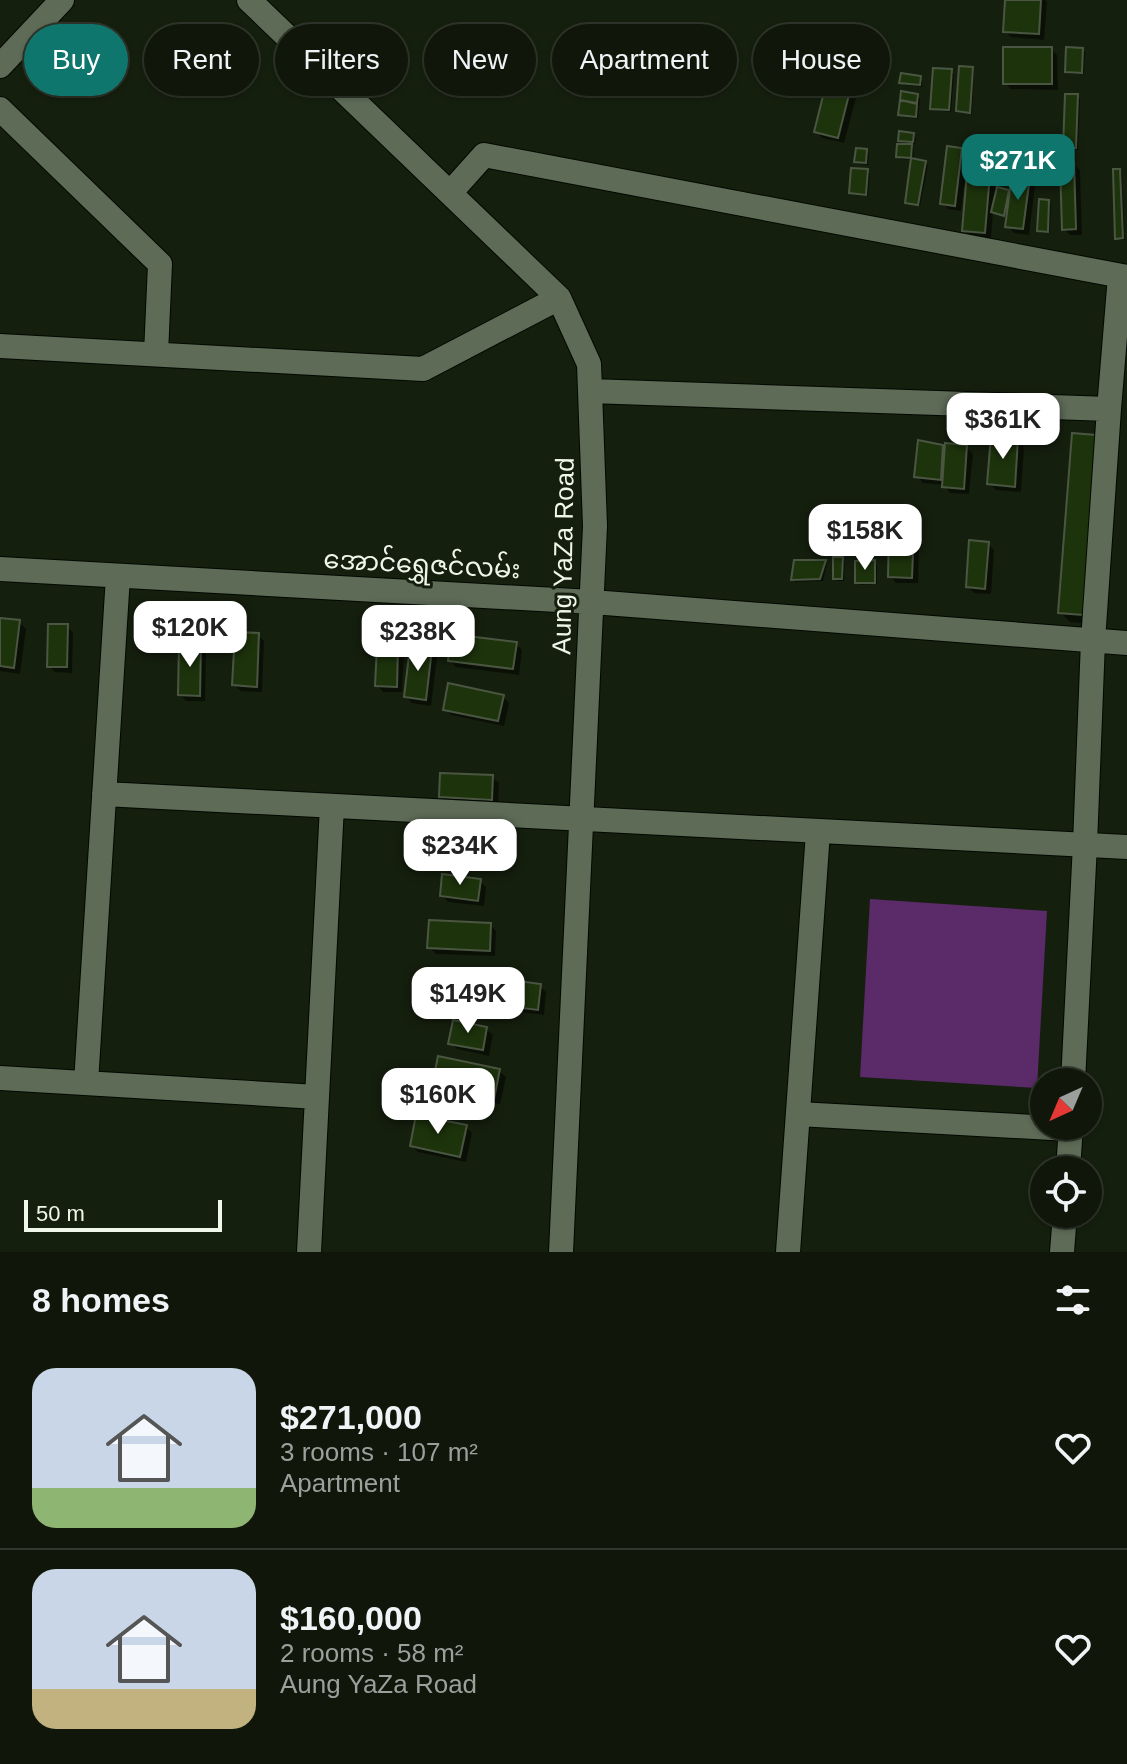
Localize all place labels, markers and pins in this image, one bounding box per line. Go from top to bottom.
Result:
pin: $271K [962,134,1074,202]
pin: $361K [947,393,1059,461]
pin: $158K [809,504,921,572]
pin: $120K [134,601,246,669]
pin: $238K [362,605,474,673]
pin: $234K [404,819,516,887]
pin: $149K [412,967,524,1035]
pin: $160K [382,1068,494,1136]

